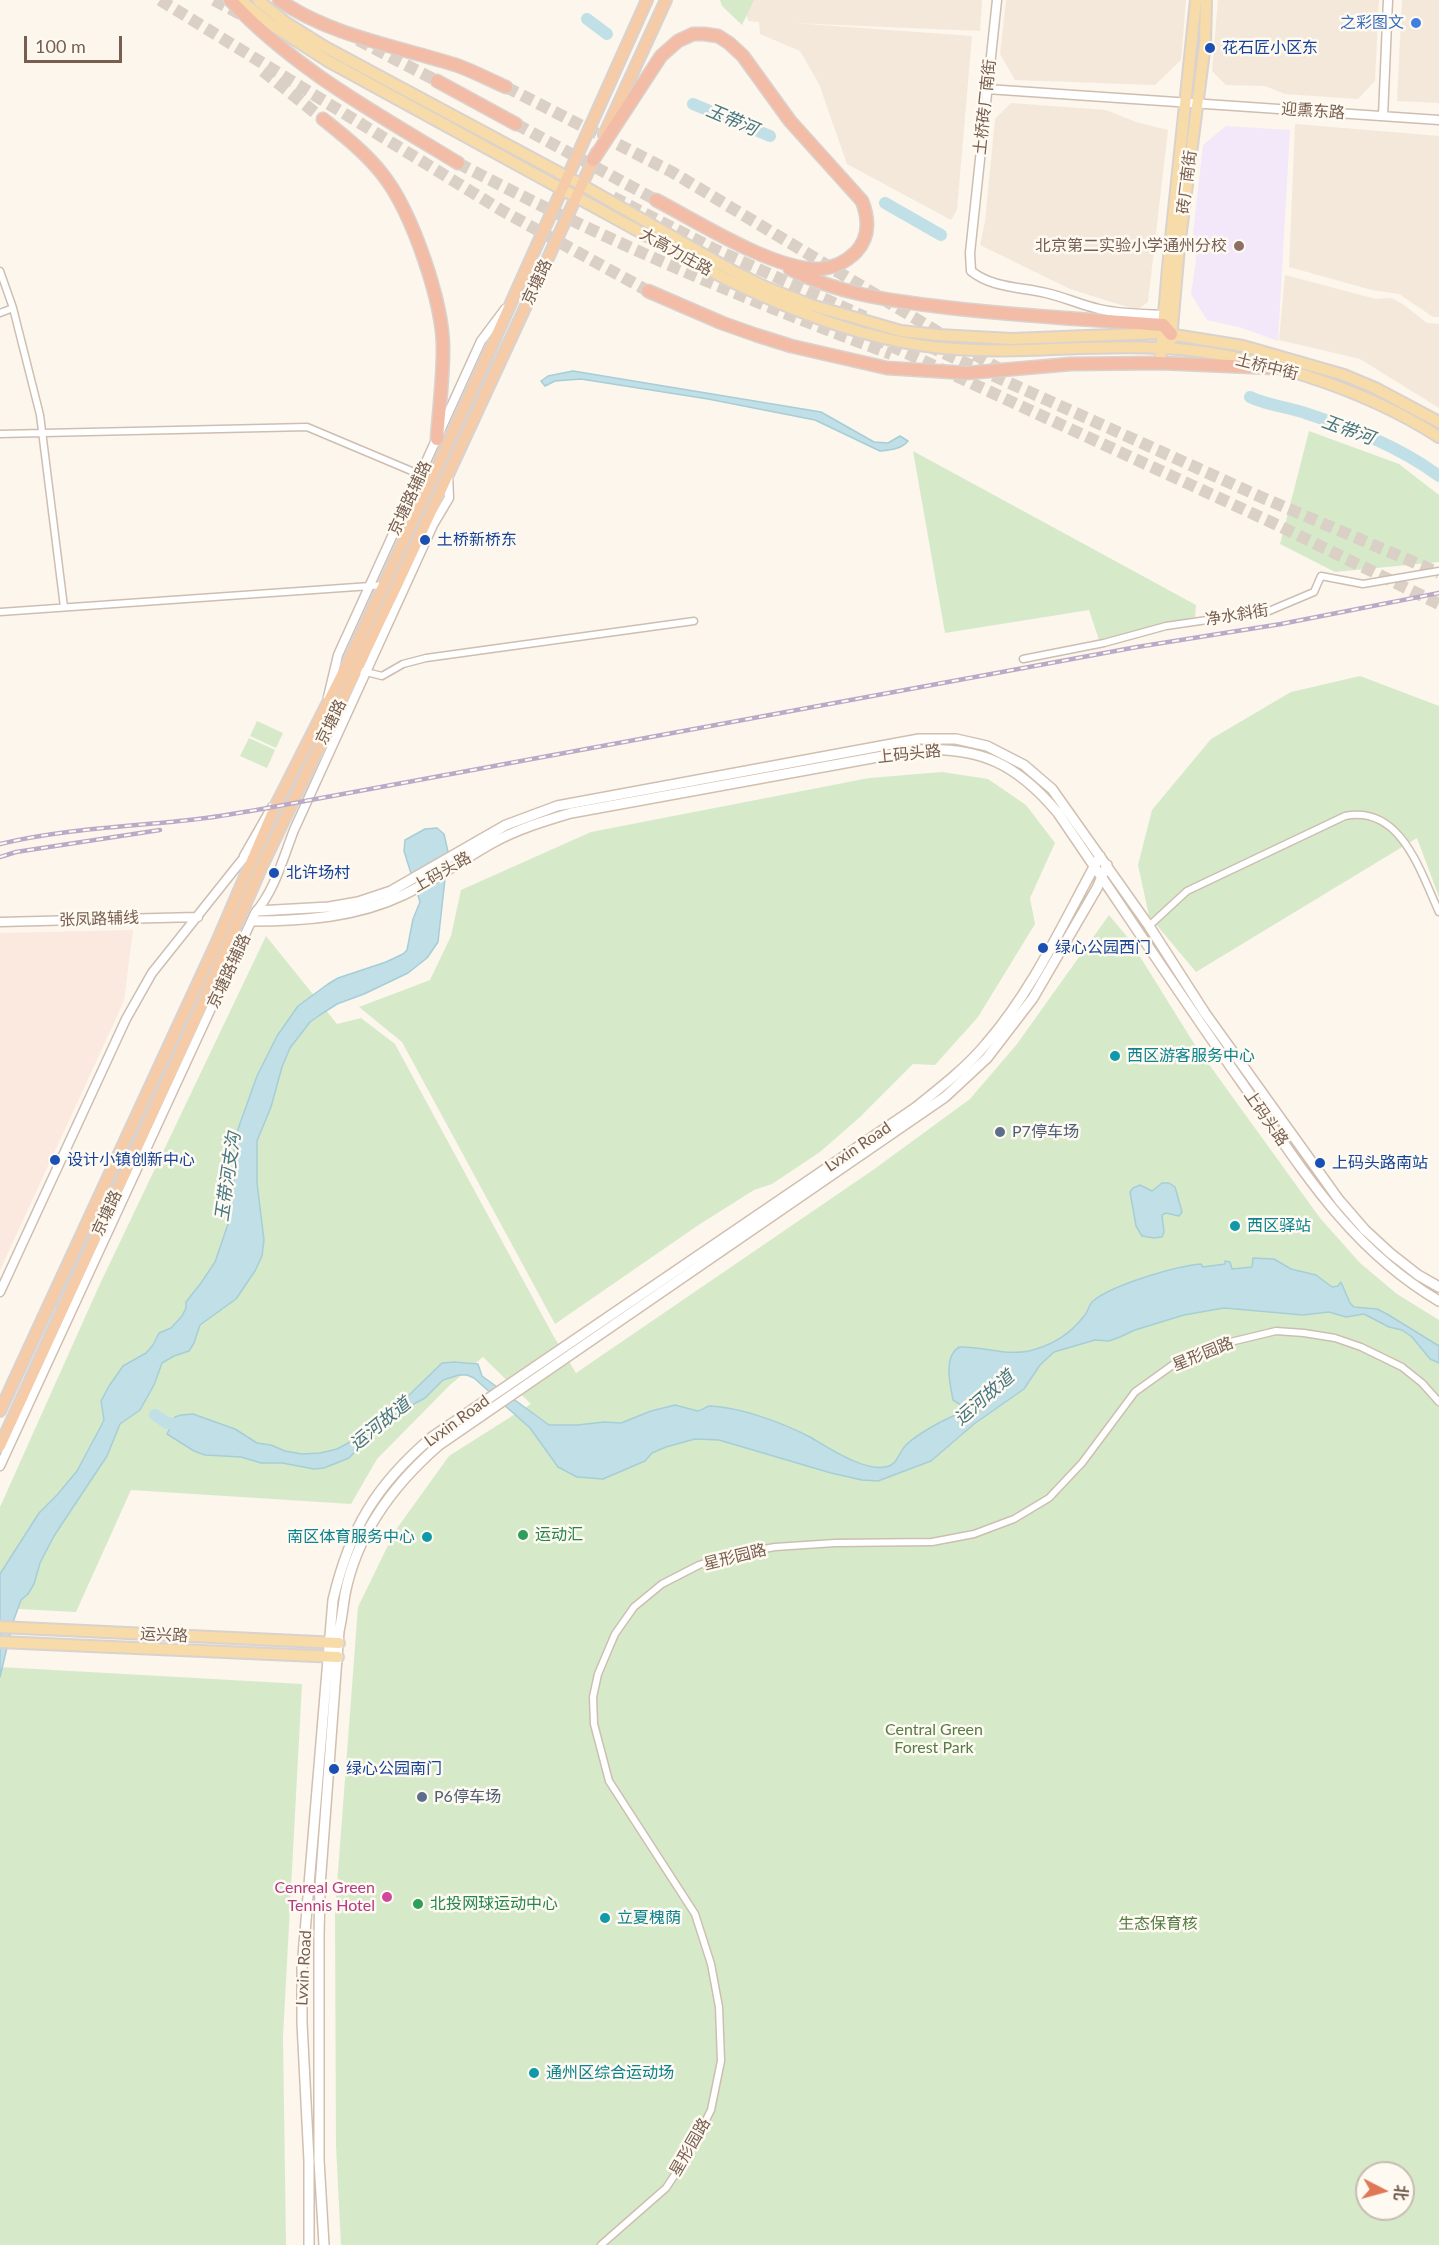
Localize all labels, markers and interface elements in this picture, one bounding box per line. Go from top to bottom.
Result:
place label: 之彩图文 [1340,13,1404,33]
marker: 之彩图文 [1409,16,1423,30]
scale bar [27,24,124,62]
text: 100 m [35,35,86,57]
place label: 花石匠小区东 [1222,38,1318,58]
marker: 花石匠小区东 [1203,41,1217,55]
street label: 土桥砖厂南街 [970,58,1000,156]
street label: 迎熏东路 [1280,99,1346,123]
water label: 玉带河 [703,100,761,140]
street label: 砖厂南街 [1174,149,1200,215]
street label: 大高力庄路 [636,224,716,280]
place label: 北京第二实验小学通州分校 [1035,236,1227,256]
marker: 北京第二实验小学通州分校 [1232,239,1246,253]
street label: 京塘路 [518,256,556,308]
street label: 土桥中街 [1234,350,1300,384]
water label: 玉带河 [1319,411,1377,449]
street label: 京塘路辅路 [384,458,436,538]
place label: 土桥新桥东 [437,530,517,550]
marker: 土桥新桥东 [418,533,432,547]
street label: 净水斜街 [1204,601,1270,629]
street label: 京塘路 [312,696,350,748]
street label: 上码头路 [876,741,942,767]
street label: 上码头路 [409,848,475,896]
place label: 北许场村 [286,863,350,883]
marker: 北许场村 [267,866,281,880]
street label: 张凤路辅线 [59,908,139,930]
street label: 京塘路辅路 [203,931,255,1011]
place label: 绿心公园西门 [1055,938,1151,958]
marker: 绿心公园西门 [1036,941,1050,955]
place label: 西区游客服务中心 [1127,1046,1255,1066]
marker: 西区游客服务中心 [1108,1049,1122,1063]
street label: 上码头路 [1240,1086,1292,1150]
street label: Lvxin Road [821,1118,895,1176]
place label: P7停车场 [1012,1122,1079,1142]
marker: P7停车场 [993,1125,1007,1139]
water label: 玉带河支沟 [211,1131,245,1223]
place label: 设计小镇创新中心 [67,1150,195,1170]
marker: 设计小镇创新中心 [48,1153,62,1167]
place label: 上码头路南站 [1332,1153,1428,1173]
marker: 上码头路南站 [1313,1156,1327,1170]
street label: 京塘路 [88,1187,126,1239]
place label: 西区驿站 [1247,1216,1311,1236]
marker: 西区驿站 [1228,1219,1242,1233]
street label: 星形园路 [1170,1333,1236,1375]
water label: 运河故道 [950,1366,1018,1430]
street label: Lvxin Road [421,1391,493,1451]
water label: 运河故道 [345,1393,415,1455]
place label: 运动汇 [535,1525,583,1545]
place label: 南区体育服务中心 [287,1527,415,1547]
marker: 运动汇 [516,1528,530,1542]
marker: 南区体育服务中心 [420,1530,434,1544]
street label: 星形园路 [702,1540,768,1574]
street label: 运兴路 [140,1624,188,1646]
park label: Central Green Forest Park [885,1720,983,1758]
place label: 绿心公园南门 [346,1759,442,1779]
marker: 绿心公园南门 [327,1762,341,1776]
place label: P6停车场 [434,1787,501,1807]
marker: P6停车场 [415,1790,429,1804]
place label: Cenreal Green Tennis Hotel [274,1878,375,1916]
marker: Cenreal Green Tennis Hotel [380,1890,394,1904]
place label: 北投网球运动中心 [430,1894,558,1914]
marker: 北投网球运动中心 [411,1897,425,1911]
place label: 立夏槐荫 [617,1908,681,1928]
marker: 立夏槐荫 [598,1911,612,1925]
park label: 生态保育核 [1118,1914,1198,1934]
street label: Lvxin Road [292,1930,316,2006]
place label: 通州区综合运动场 [546,2063,674,2083]
marker: 通州区综合运动场 [527,2066,541,2080]
street label: 星形园路 [666,2114,714,2180]
north arrow [1355,2161,1415,2221]
text: 北 [1391,2184,1412,2202]

